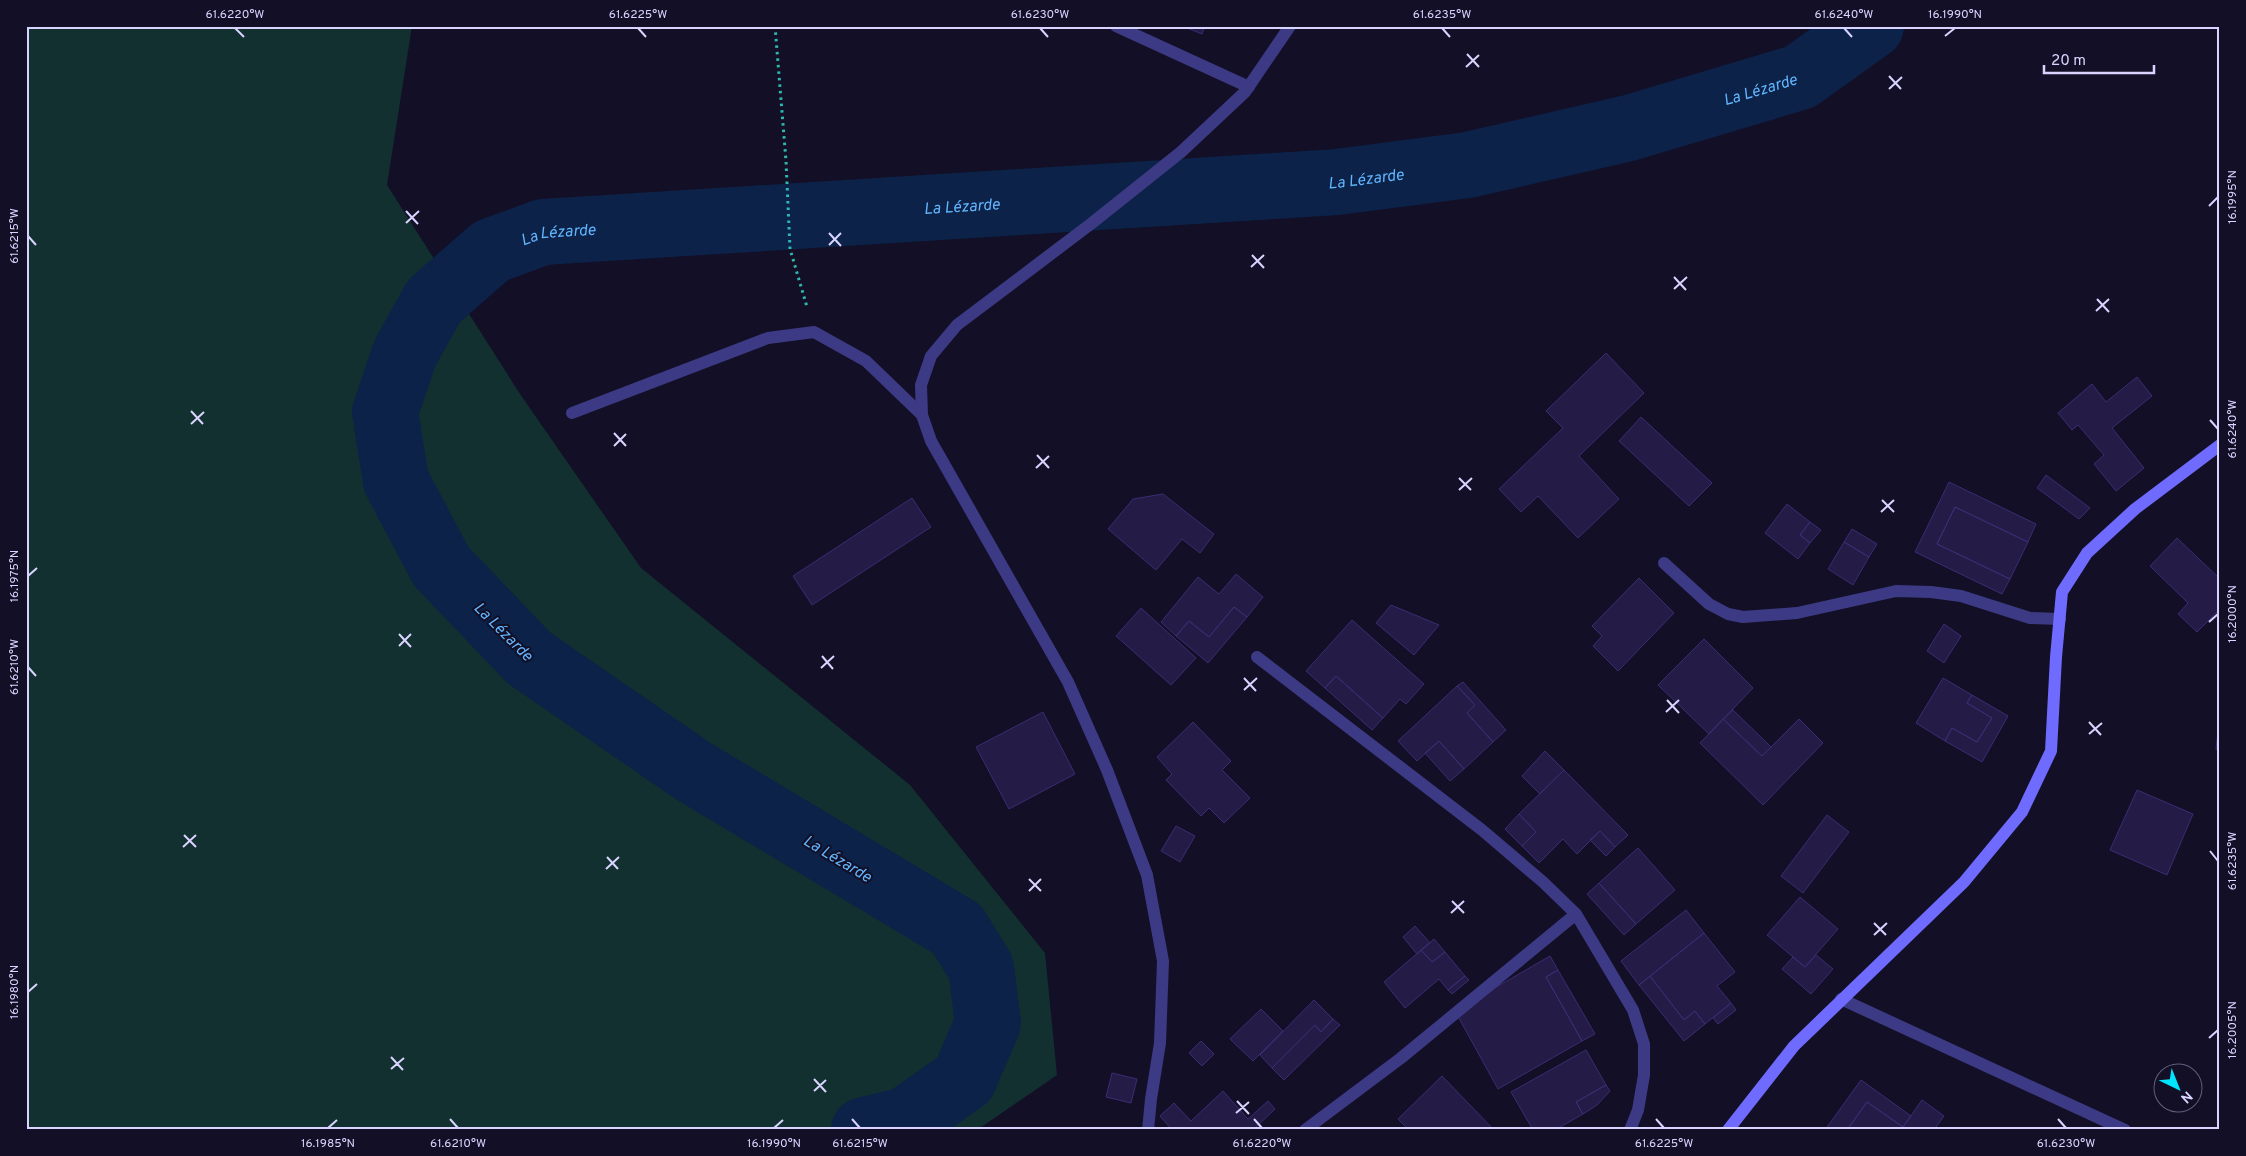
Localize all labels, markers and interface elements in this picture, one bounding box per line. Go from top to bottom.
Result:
text: 61.6220°W [206,7,264,23]
text: 61.6225°W [609,7,667,23]
text: 61.6230°W [1011,7,1069,23]
text: 61.6235°W [1413,7,1471,23]
text: 61.6240°W [1815,7,1873,23]
text: 16.1990°N [1928,7,1982,23]
scale bar [2044,42,2154,74]
text: 20 m [2051,52,2086,71]
water label: La Lézarde [1721,70,1800,111]
water label: La Lézarde [1327,165,1406,195]
text: 16.1995°N [2225,170,2241,224]
water label: La Lézarde [923,195,1001,220]
text: 61.6215°W [7,208,23,264]
water label: La Lézarde [518,221,597,251]
text: 61.6240°W [2225,400,2241,458]
text: 16.1975°N [7,550,23,602]
text: 16.2000°N [2225,585,2241,643]
water label: La Lézarde [469,598,537,667]
text: 61.6210°W [7,639,23,695]
water label: La Lézarde [799,832,875,888]
text: 61.6235°W [2225,832,2241,890]
text: 16.1980°N [7,965,23,1019]
text: 16.2005°N [2225,1001,2241,1059]
north arrow [2154,1064,2204,1114]
text: N [2176,1087,2195,1106]
text: 16.1985°N [301,1136,355,1152]
text: 61.6210°W [430,1136,486,1152]
text: 16.1990°N [747,1136,801,1152]
text: 61.6215°W [832,1136,888,1152]
text: 61.6220°W [1233,1136,1291,1152]
text: 61.6225°W [1635,1136,1693,1152]
text: 61.6230°W [2037,1136,2095,1152]

